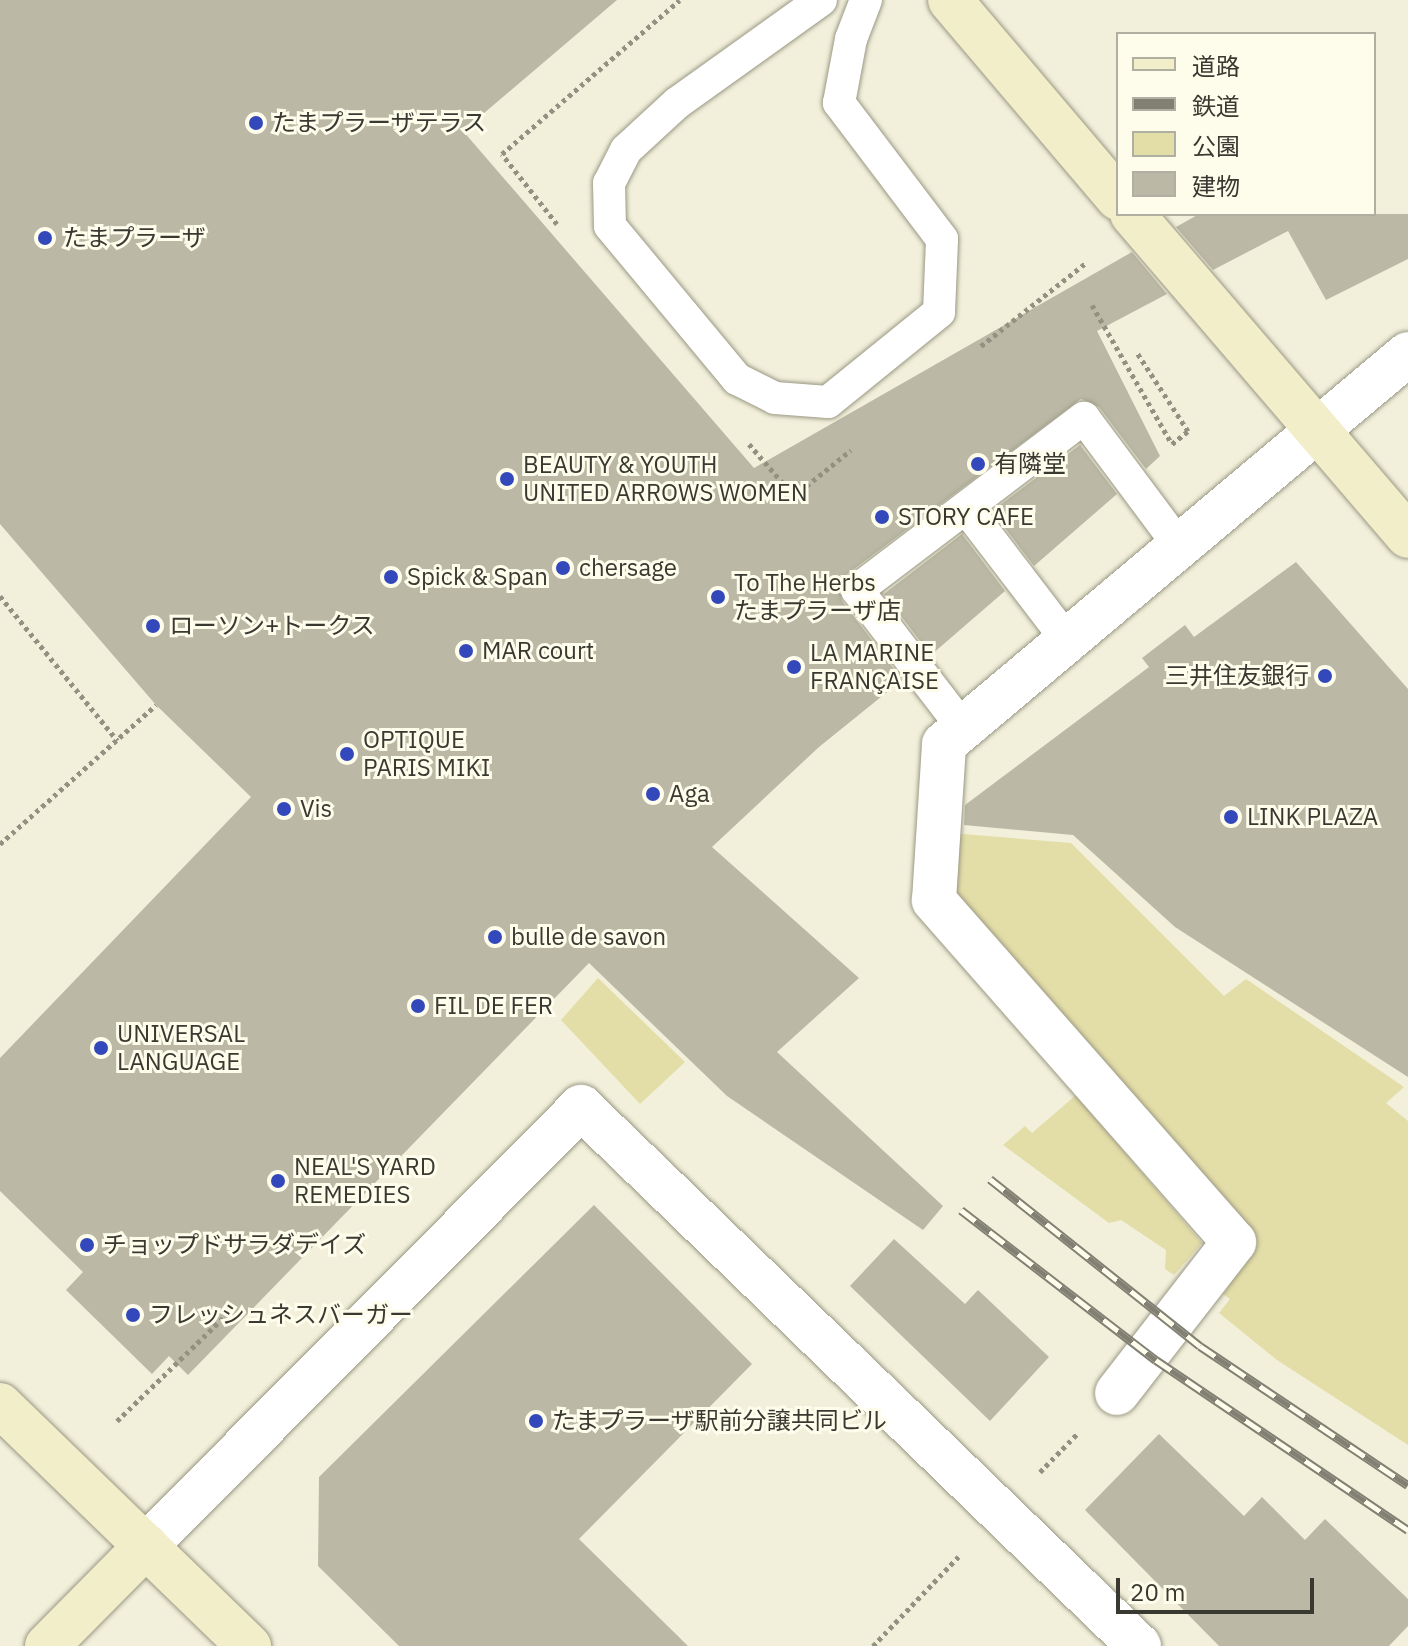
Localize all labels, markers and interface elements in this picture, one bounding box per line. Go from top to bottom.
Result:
legend [1116,32,1376,216]
text: 道路 [1192,50,1240,82]
text: 鉄道 [1192,90,1240,122]
place label: たまプラーザテラス [272,109,488,137]
marker: たまプラーザテラス [247,114,265,132]
text: 公園 [1192,130,1240,162]
text: 建物 [1192,170,1240,202]
place label: たまプラーザ [63,224,207,252]
marker: たまプラーザ [34,227,56,249]
place label: 有隣堂 [994,450,1066,478]
place label: BEAUTY & YOUTH UNITED ARROWS WOMEN [523,451,808,507]
marker: 有隣堂 [969,455,987,473]
marker: BEAUTY & YOUTH UNITED ARROWS WOMEN [498,470,516,488]
place label: STORY CAFE [898,503,1034,531]
marker: STORY CAFE [873,508,891,526]
place label: chersage [579,554,677,582]
marker: chersage [554,559,572,577]
place label: Spick & Span [407,563,548,591]
marker: Spick & Span [382,568,400,586]
place label: To The Herbs たまプラーザ店 [734,569,902,625]
marker: To The Herbs たまプラーザ店 [709,588,727,606]
place label: ローソン+トークス [169,612,375,640]
marker: ローソン+トークス [144,617,162,635]
place label: MAR court [482,637,594,665]
place label: LA MARINE FRANÇAISE [810,639,939,695]
marker: MAR court [457,642,475,660]
marker: LA MARINE FRANÇAISE [785,658,803,676]
place label: 三井住友銀行 [1165,662,1309,690]
marker: 三井住友銀行 [1316,667,1334,685]
place label: OPTIQUE PARIS MIKI [363,726,490,782]
marker: OPTIQUE PARIS MIKI [338,745,356,763]
place label: Aga [669,780,710,808]
marker: Aga [644,785,662,803]
place label: Vis [300,795,332,823]
marker: Vis [275,800,293,818]
place label: LINK PLAZA [1247,803,1378,831]
marker: LINK PLAZA [1222,808,1240,826]
place label: bulle de savon [511,923,666,951]
marker: bulle de savon [486,928,504,946]
place label: FIL DE FER [434,992,553,1020]
marker: FIL DE FER [409,997,427,1015]
place label: UNIVERSAL LANGUAGE [117,1020,245,1076]
marker: UNIVERSAL LANGUAGE [92,1039,110,1057]
place label: NEAL'S YARD REMEDIES [294,1153,436,1209]
marker: NEAL'S YARD REMEDIES [269,1172,287,1190]
place label: チョップドサラダデイズ [103,1231,367,1259]
marker: チョップドサラダデイズ [78,1236,96,1254]
place label: フレッシュネスバーガー [149,1301,413,1329]
marker: フレッシュネスバーガー [124,1306,142,1324]
place label: たまプラーザ駅前分譲共同ビル [552,1407,888,1435]
marker: たまプラーザ駅前分譲共同ビル [527,1412,545,1430]
scale bar [1120,1562,1318,1612]
text: 20 m [1130,1576,1185,1608]

